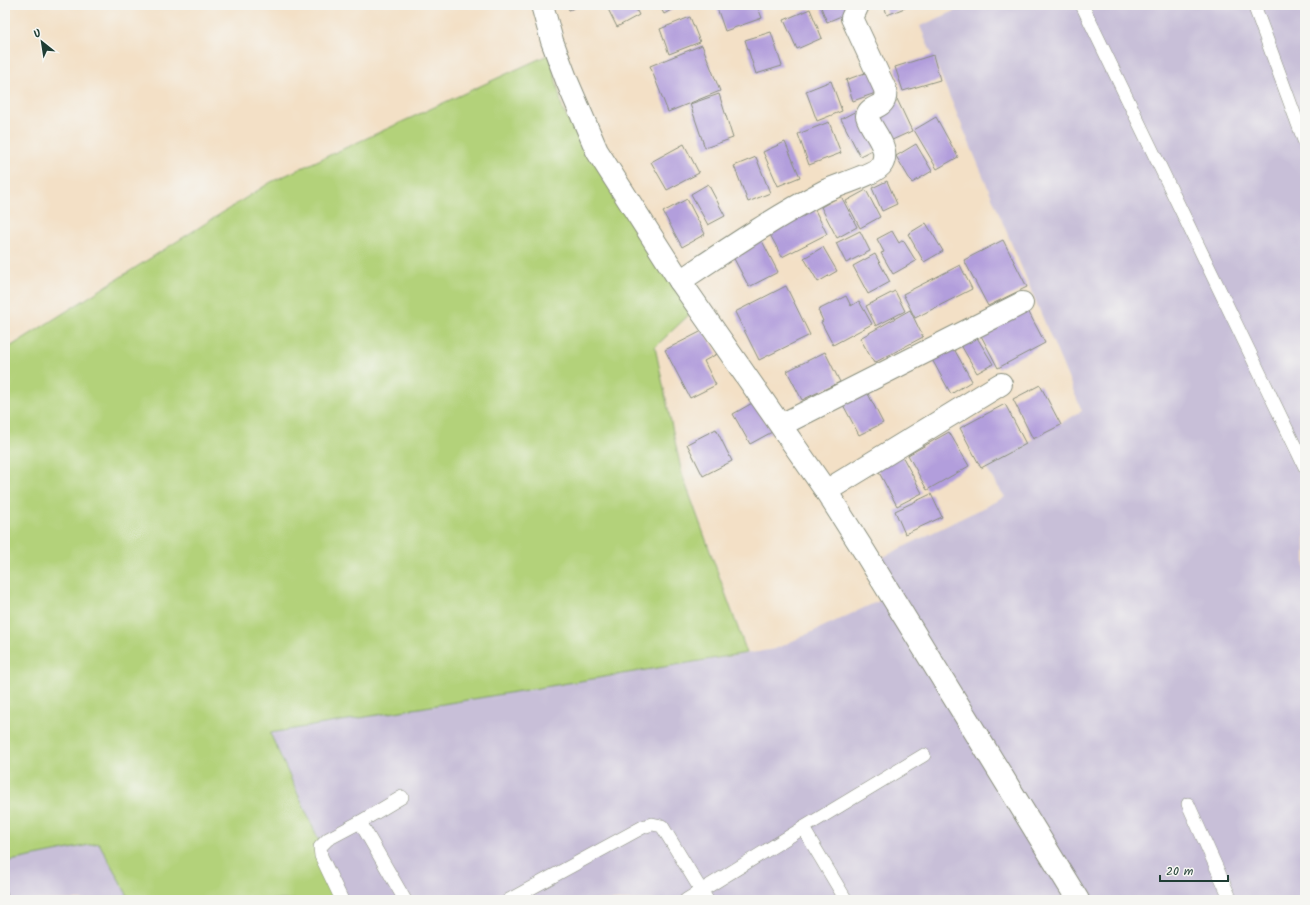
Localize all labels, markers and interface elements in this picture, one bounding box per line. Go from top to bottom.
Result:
north arrow [22,22,62,62]
text: U [30,25,45,44]
scale bar [1160,857,1228,883]
text: 20 m [1166,862,1194,881]

